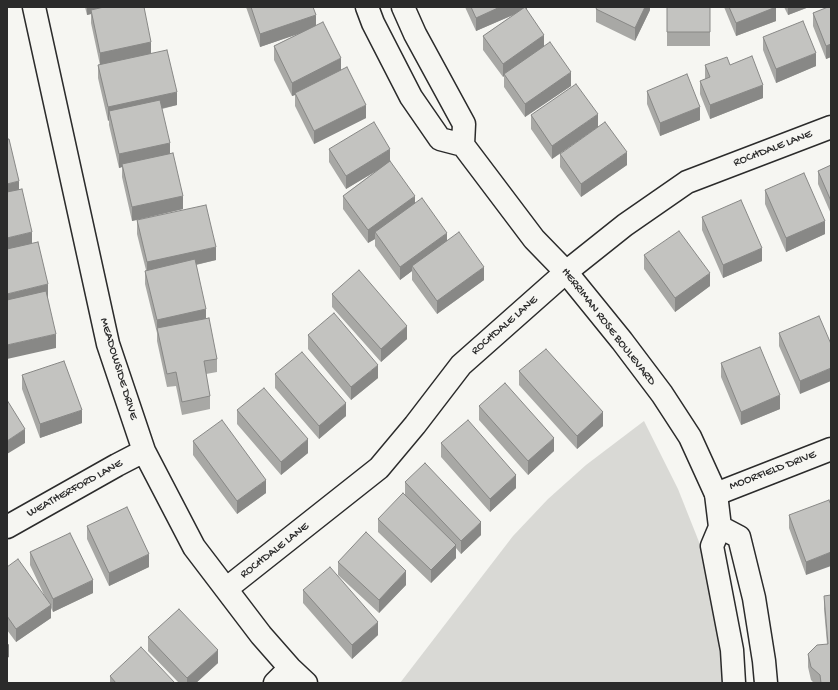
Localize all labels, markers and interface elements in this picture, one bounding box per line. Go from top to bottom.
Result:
street label: ROCHDALE LANE [732,127,814,171]
street label: HERRIMAN ROSE BOULEVARD [558,265,658,389]
street label: ROCHDALE LANE [469,293,541,359]
street label: MEADOWSIDE DRIVE [96,316,140,422]
street label: MOORFIELD DRIVE [728,448,818,494]
street label: WEATHERFORD LANE [25,457,125,521]
street label: ROCHDALE LANE [238,520,312,582]

